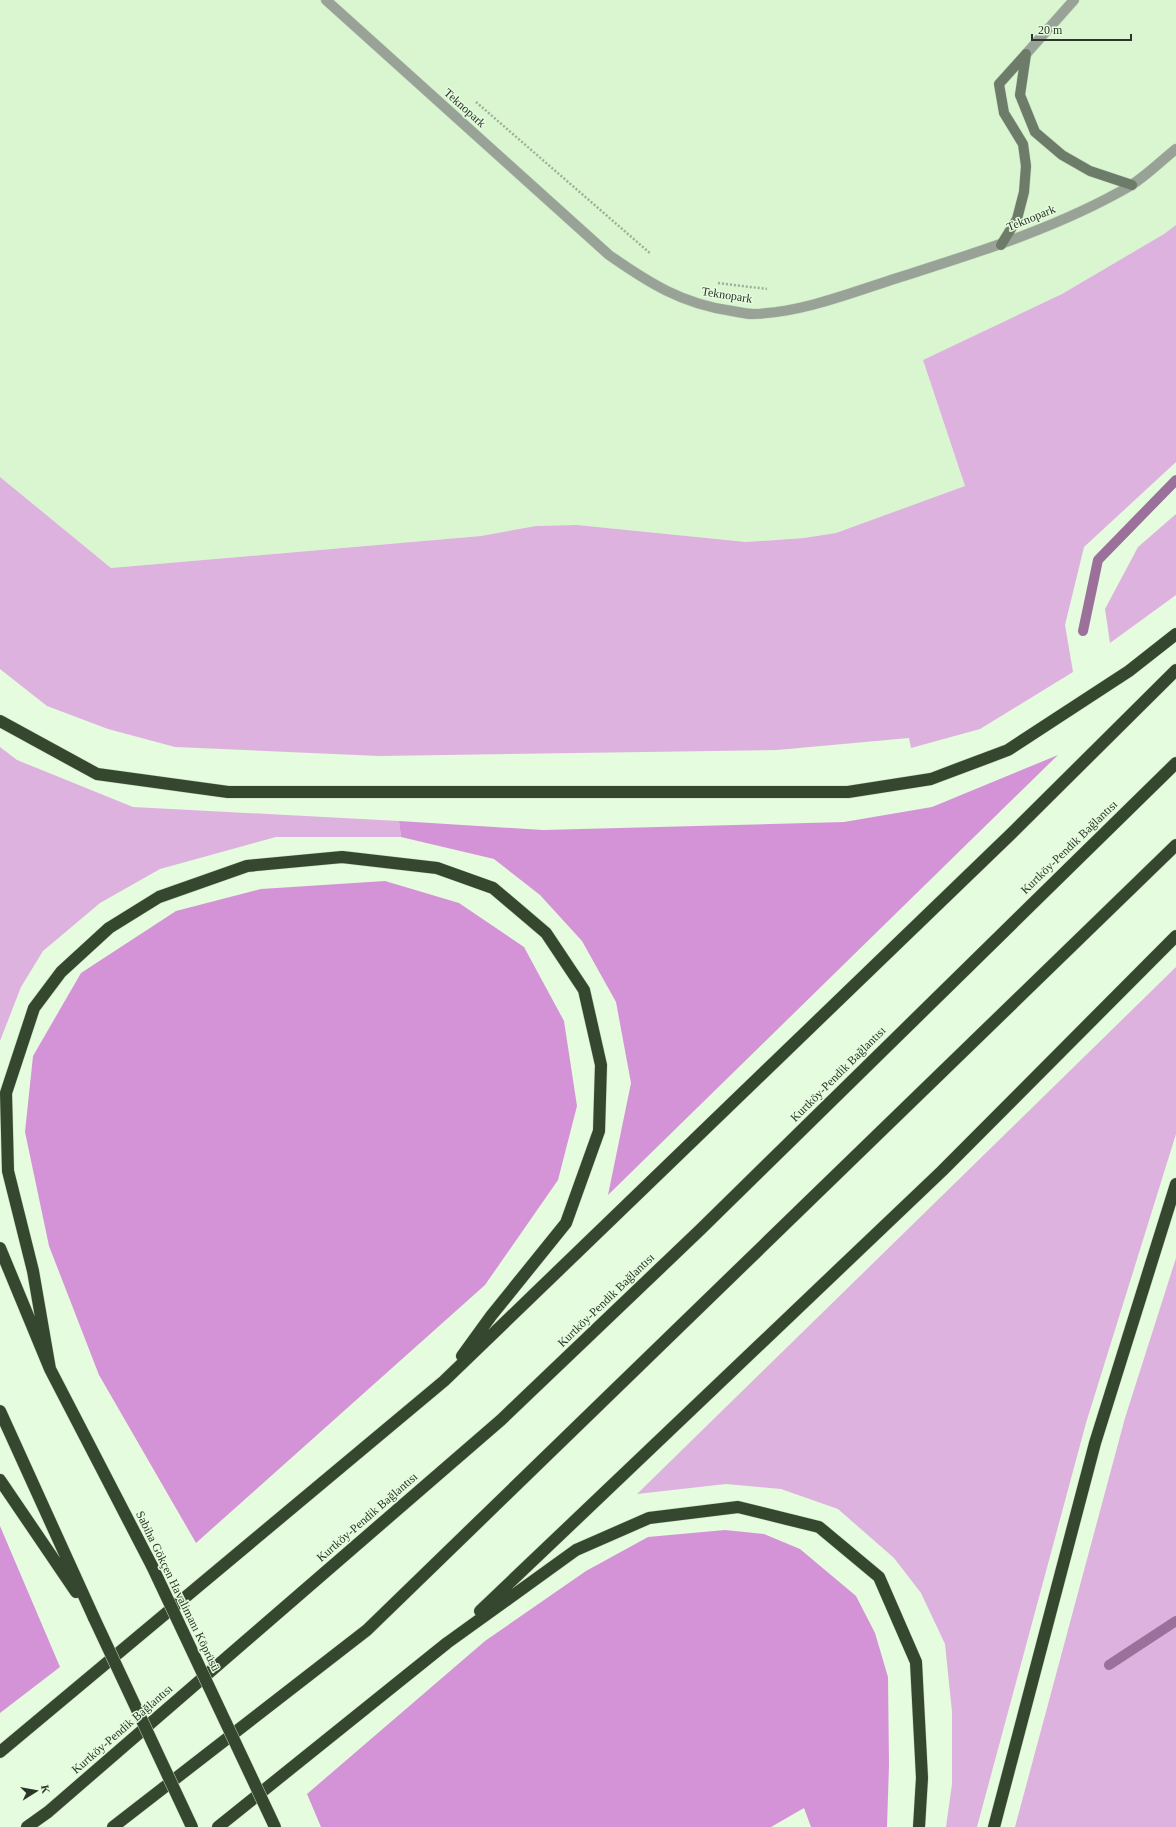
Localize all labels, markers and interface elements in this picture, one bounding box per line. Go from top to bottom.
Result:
scale bar [1032,16,1131,42]
text: 20 m [1038,23,1063,37]
street label: Teknopark [441,86,489,130]
street label: Teknopark [1005,202,1057,234]
street label: Teknopark [701,284,753,306]
street label: Kurtköy-Pendik Bağlantısı [1018,797,1121,897]
street label: Kurtköy-Pendik Bağlantısı [787,1023,889,1125]
street label: Kurtköy-Pendik Bağlantısı [555,1250,658,1350]
street label: Kurtköy-Pendik Bağlantısı [314,1469,421,1565]
street label: Sabiha Gökçen Havalimanı Köprüsü [133,1509,223,1673]
street label: Kurtköy-Pendik Bağlantısı [69,1681,176,1777]
north arrow [16,1771,56,1811]
text: K [39,1784,53,1795]

